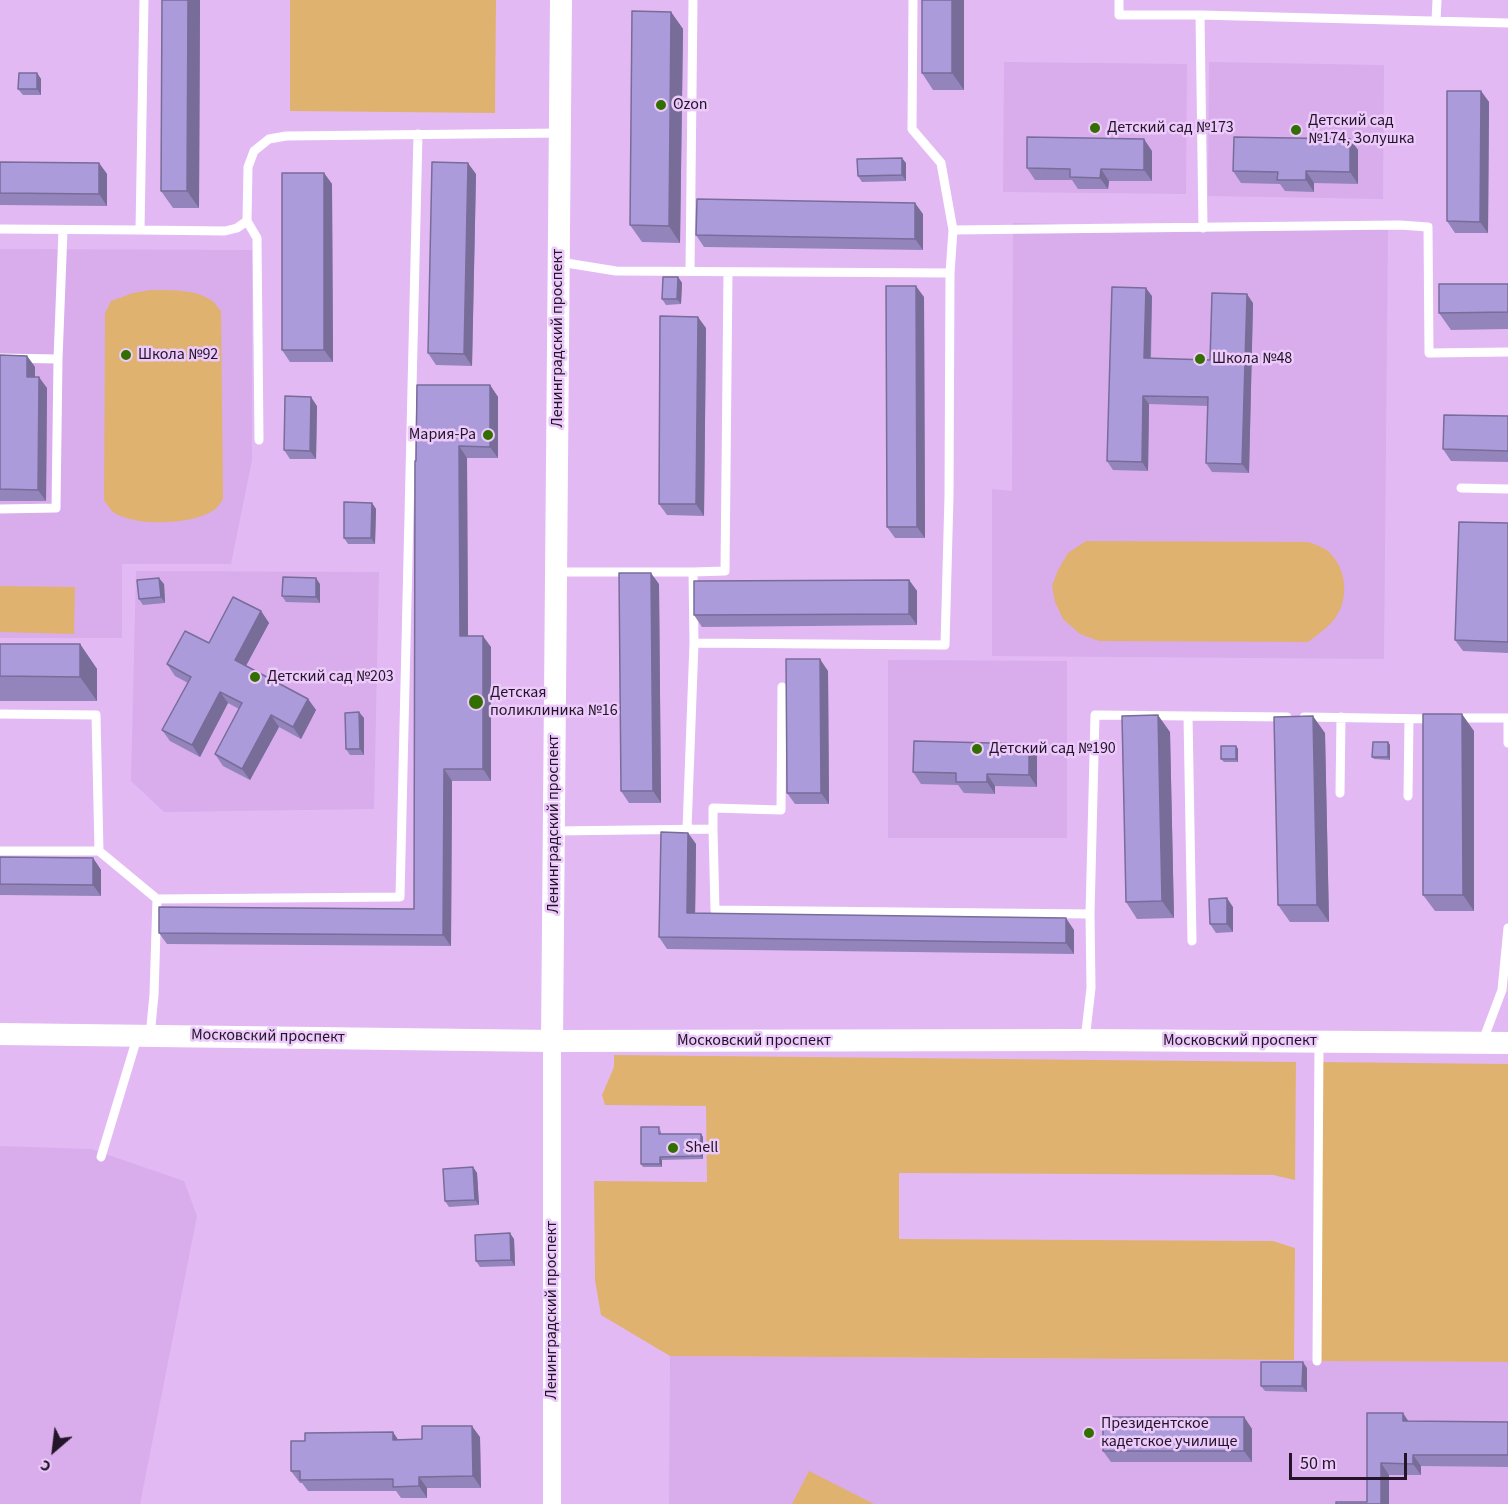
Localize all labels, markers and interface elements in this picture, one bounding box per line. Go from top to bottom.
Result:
place label: Ozon [673,95,708,115]
marker: Ozon [654,98,668,112]
place label: Детский сад №174, Золушка [1308,111,1415,149]
place label: Детский сад №173 [1107,118,1234,138]
marker: Детский сад №173 [1088,121,1102,135]
marker: Детский сад №174, Золушка [1289,123,1303,137]
street label: Ленинградский проспект [548,249,568,427]
place label: Школа №92 [138,345,218,365]
marker: Школа №92 [119,348,133,362]
place label: Школа №48 [1212,349,1292,369]
marker: Школа №48 [1193,352,1207,366]
place label: Мария-Ра [409,425,476,445]
marker: Мария-Ра [481,428,495,442]
place label: Детский сад №203 [267,667,394,687]
marker: Детский сад №203 [248,670,262,684]
place label: Детская поликлиника №16 [490,683,618,721]
marker: Детская поликлиника №16 [467,693,485,711]
street label: Ленинградский проспект [544,735,564,913]
place label: Детский сад №190 [989,739,1116,759]
marker: Детский сад №190 [970,742,984,756]
street label: Московский проспект [191,1026,345,1048]
street label: Московский проспект [677,1031,831,1051]
street label: Московский проспект [1163,1031,1317,1051]
place label: Shell [685,1138,718,1158]
marker: Shell [666,1141,680,1155]
street label: Ленинградский проспект [542,1221,562,1399]
place label: Президентское кадетское училище [1101,1414,1237,1452]
north arrow [24,1420,84,1480]
marker: Президентское кадетское училище [1082,1426,1096,1440]
scale bar [1292,1441,1410,1479]
text: 50 m [1300,1451,1336,1476]
text: С [36,1454,55,1478]

